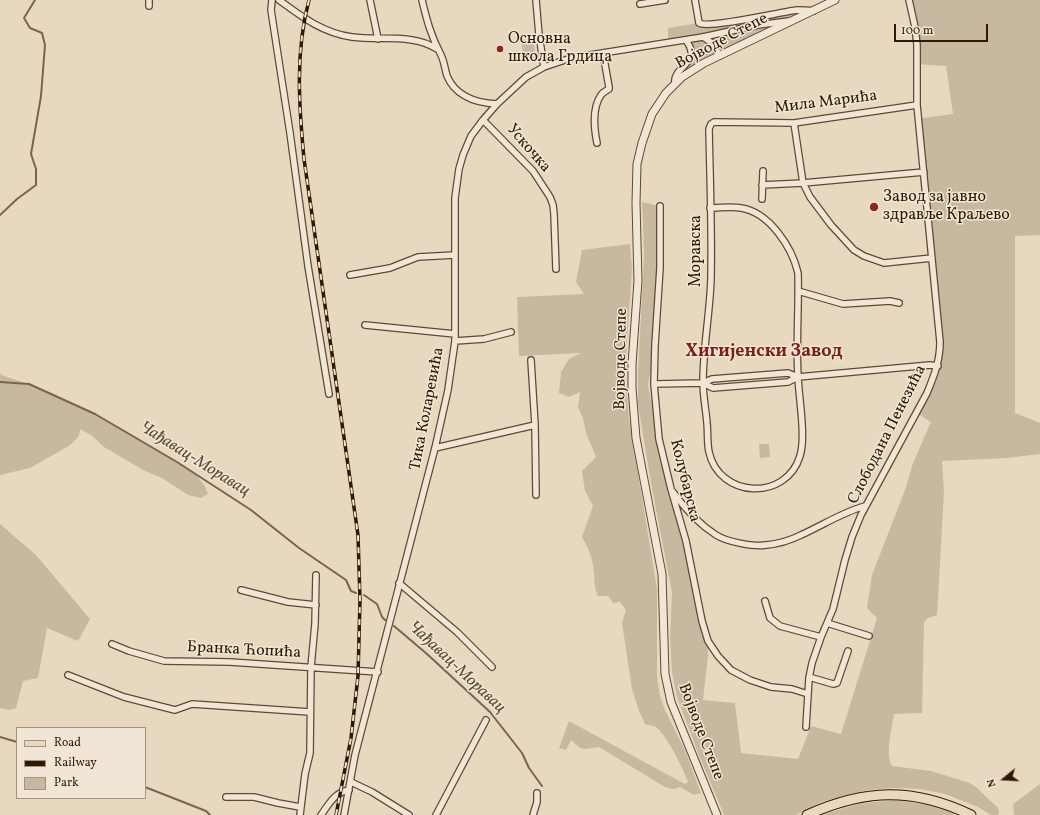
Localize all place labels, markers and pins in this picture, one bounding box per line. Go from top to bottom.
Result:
place label: Основна школа Грдица [508,30,612,68]
marker: Основна школа Грдица [495,44,505,54]
place label: Завод за јавно здравље Краљево [883,188,1010,226]
marker: Завод за јавно здравље Краљево [868,201,880,213]

